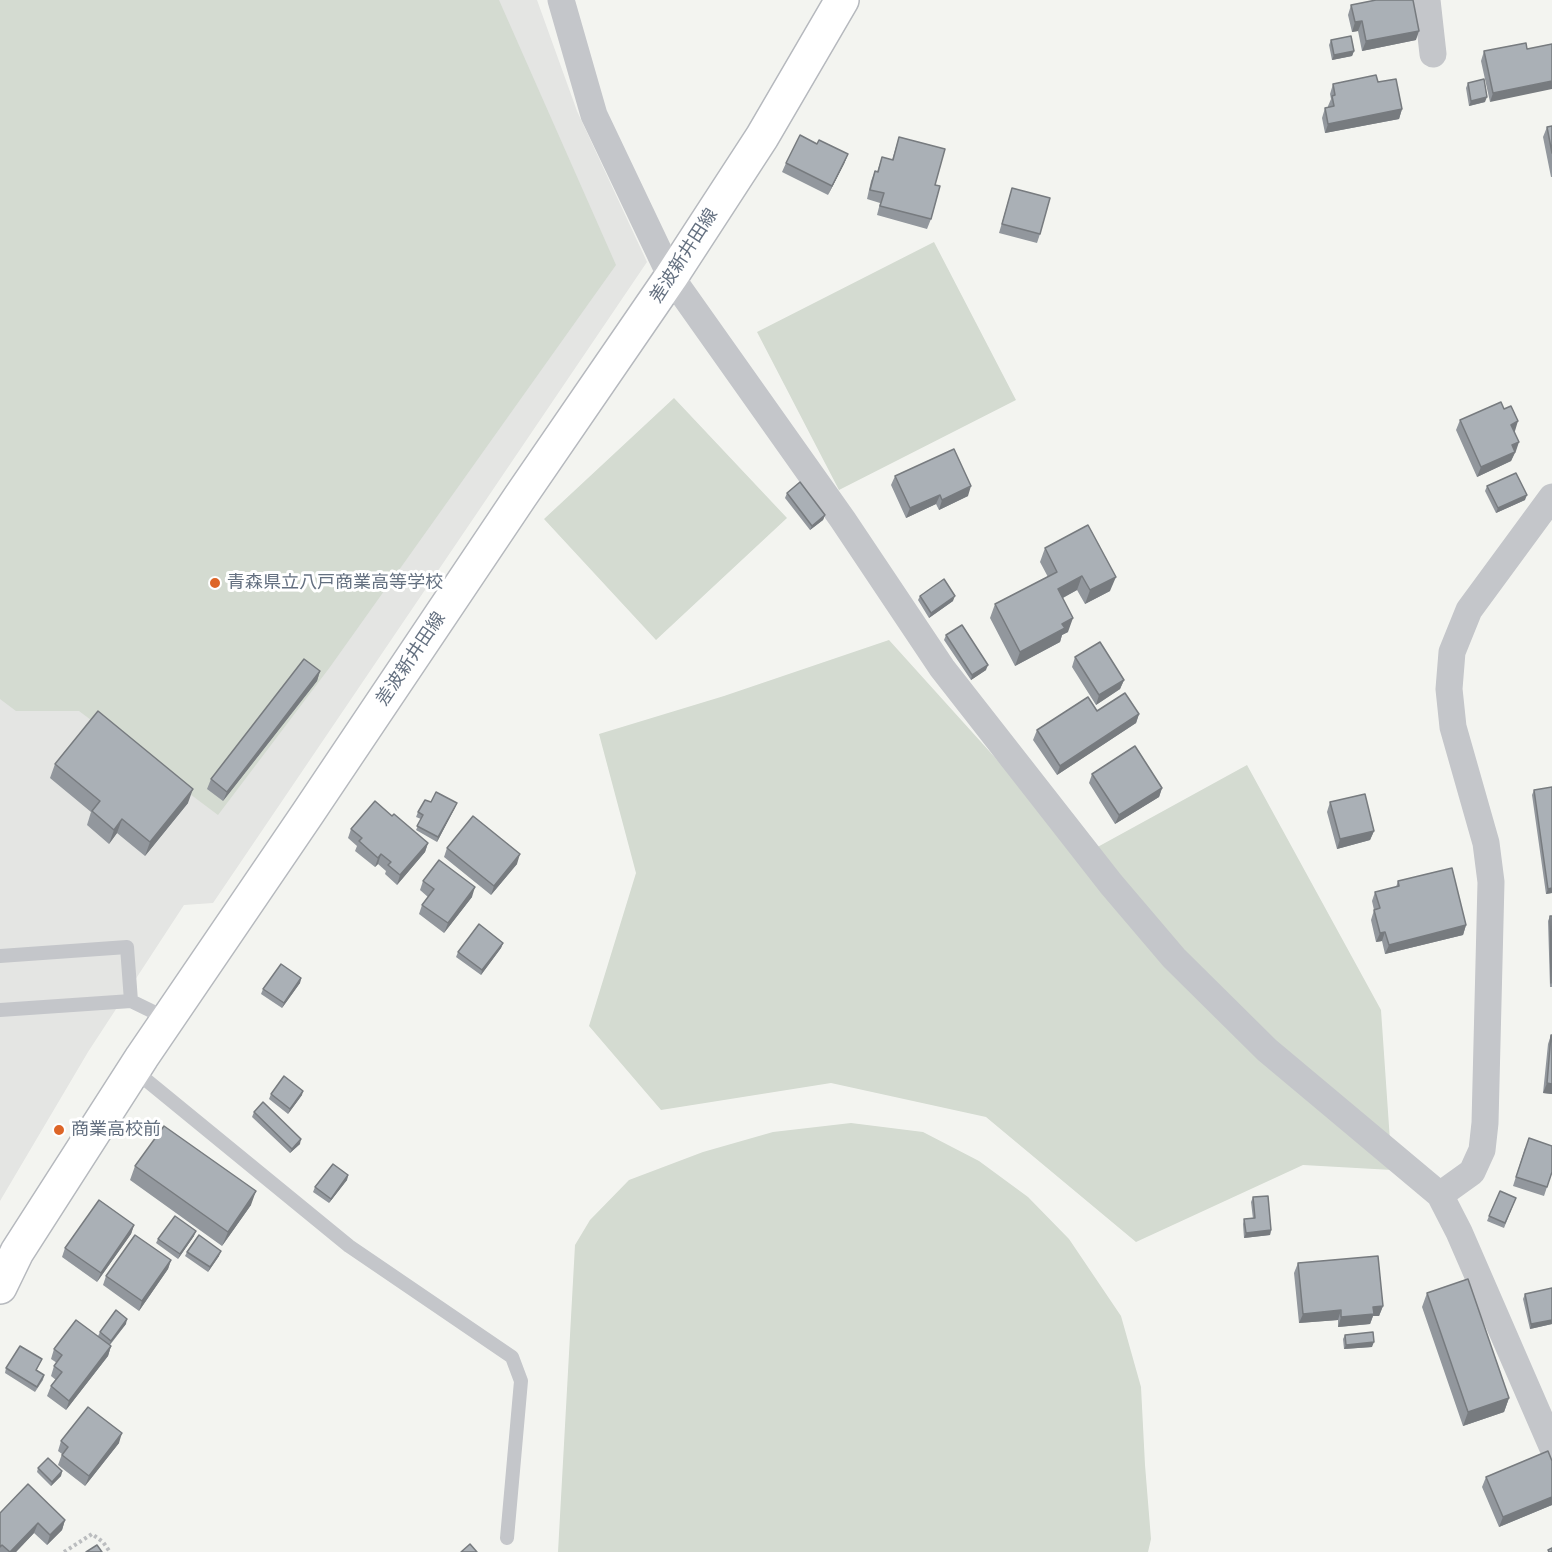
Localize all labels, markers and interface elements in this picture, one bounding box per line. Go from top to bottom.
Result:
street label: 差波新井田線 [646,205,722,307]
place label: 青森県立八戸商業高等学校 [227,572,443,594]
marker: 青森県立八戸商業高等学校 [208,576,222,590]
street label: 差波新井田線 [372,608,450,710]
place label: 商業高校前 [71,1119,161,1141]
marker: 商業高校前 [52,1123,66,1137]

